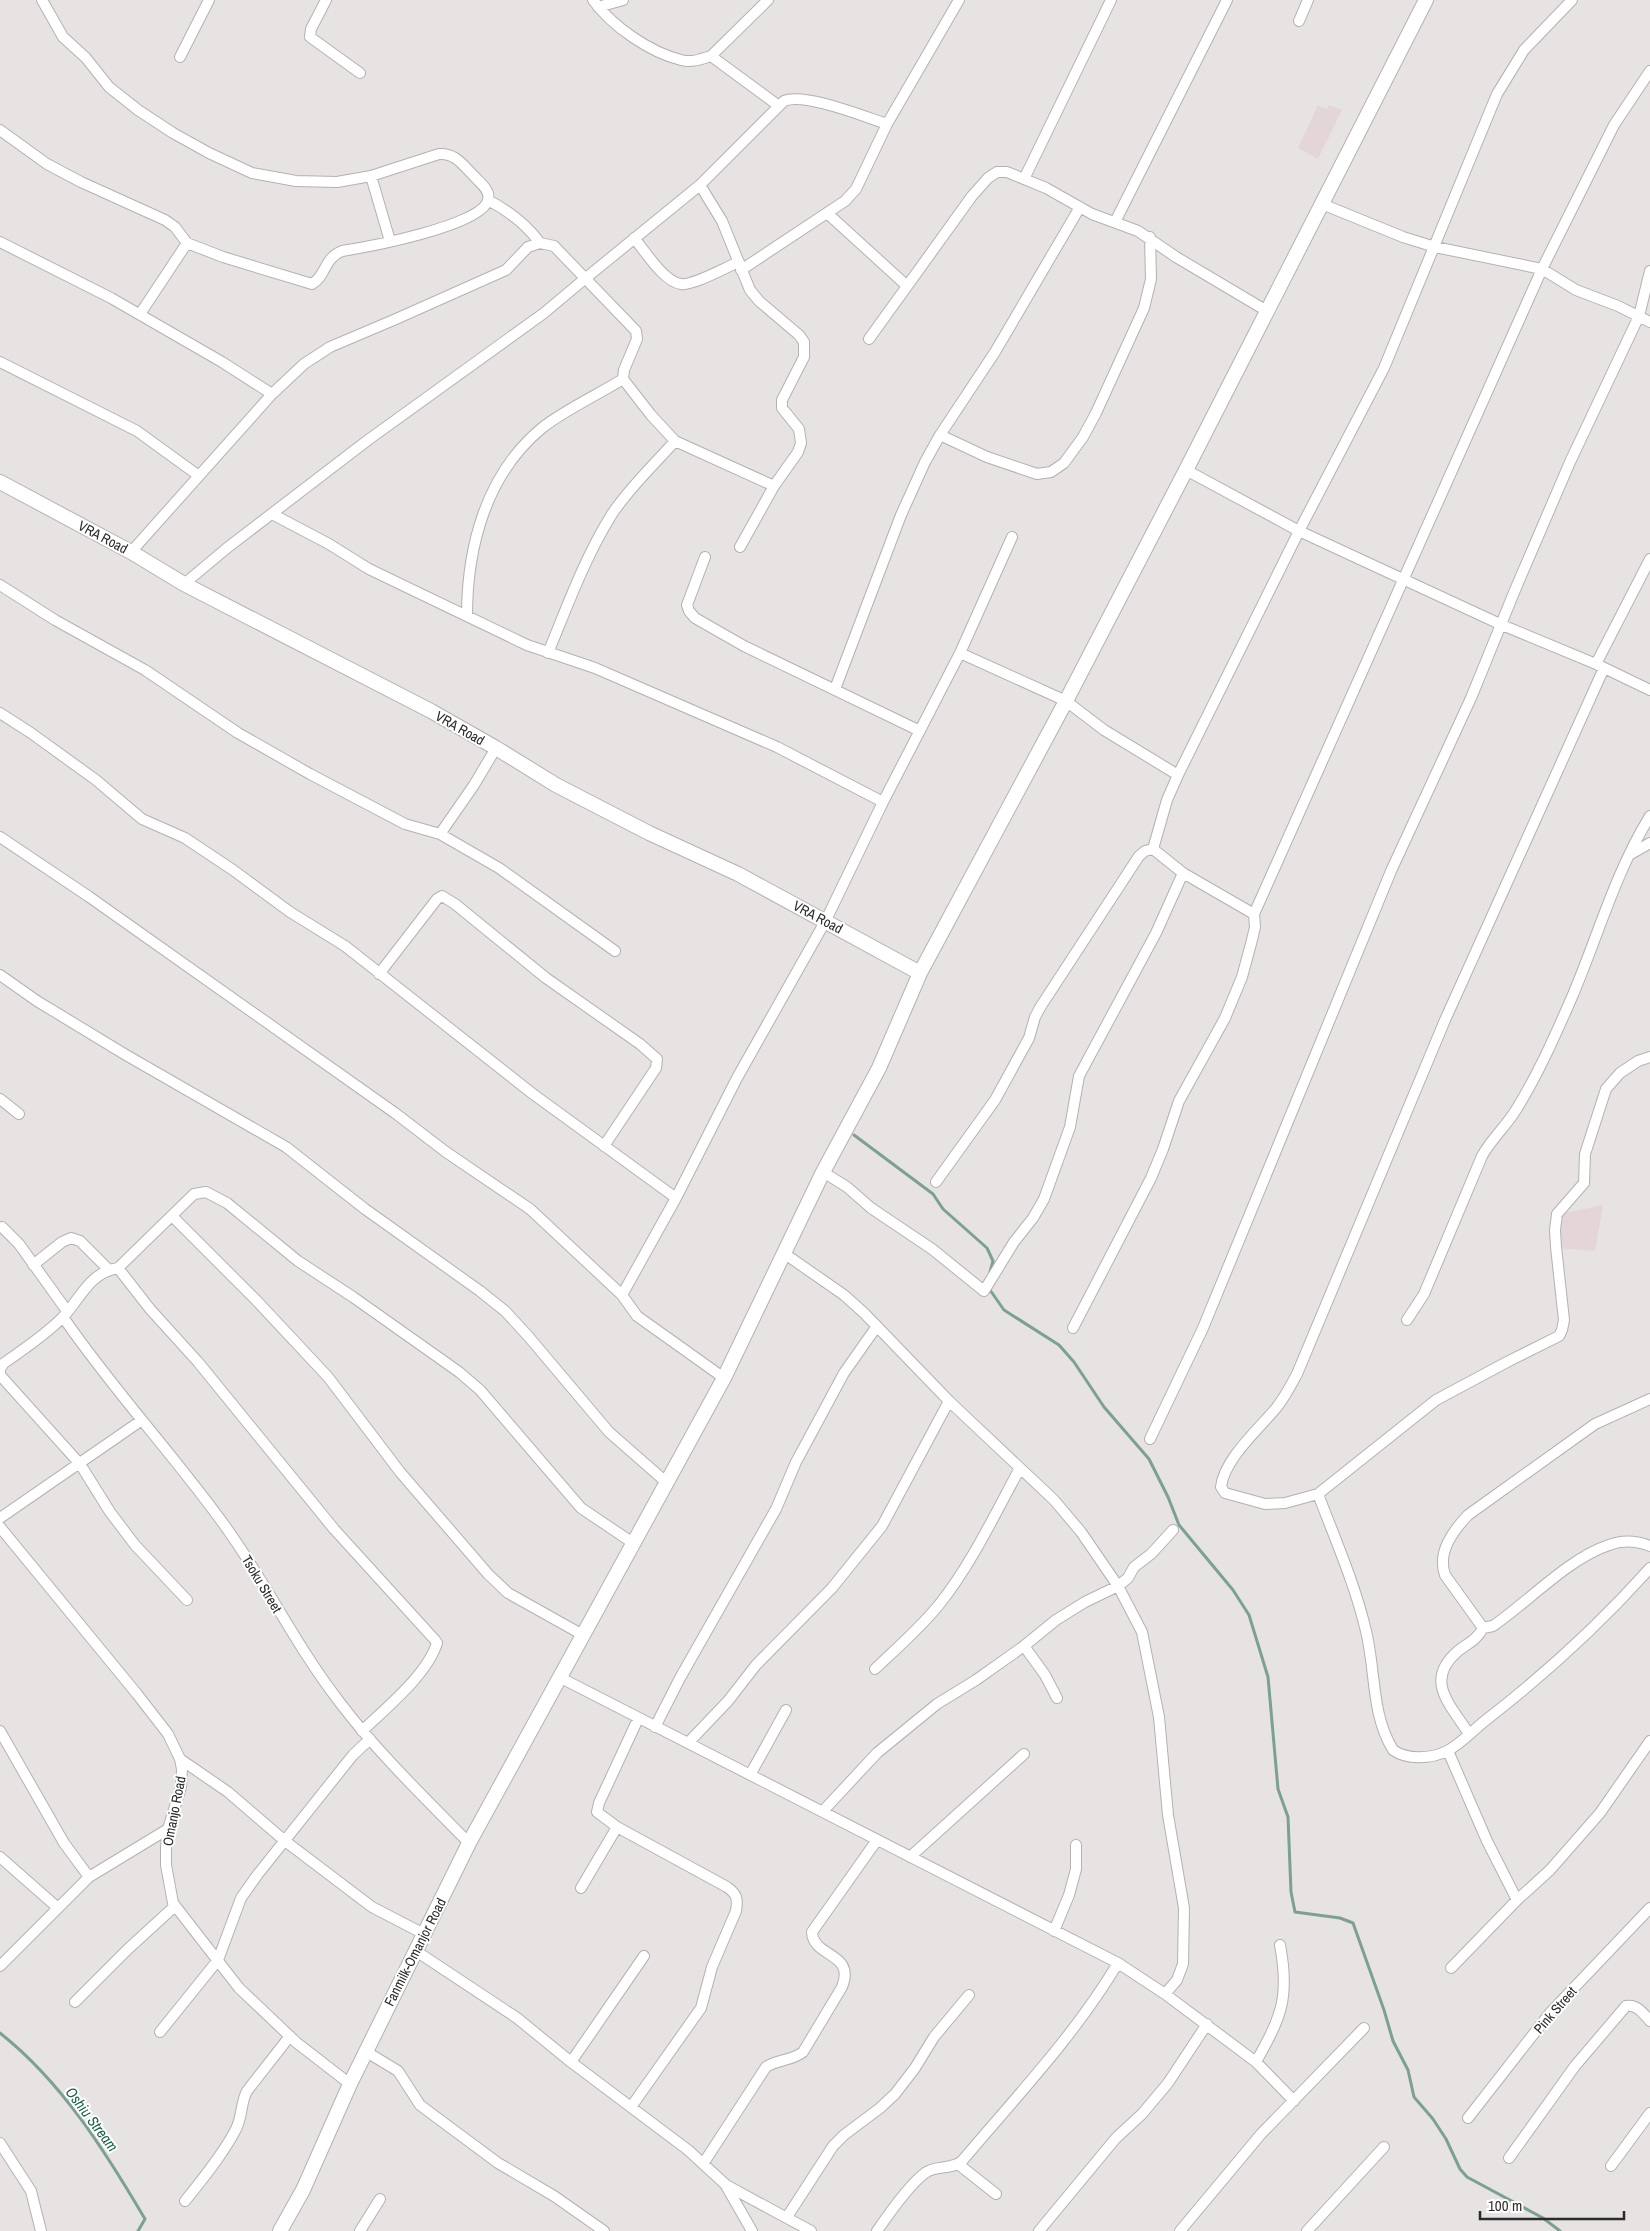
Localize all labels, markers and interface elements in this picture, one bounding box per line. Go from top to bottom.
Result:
street label: VRA Road [75,516,131,558]
street label: VRA Road [432,707,488,749]
street label: VRA Road [790,896,846,938]
street label: Tsoku Street [238,1552,286,1616]
street label: Omanjo Road [158,1775,190,1847]
street label: Fanmilk-Omanjor Road [380,1895,450,2009]
street label: Pink Street [1530,1983,1580,2037]
water label: Oshiu Stream [61,2082,123,2156]
scale bar [1480,2188,1624,2220]
text: 100 m [1488,2195,1522,2216]

